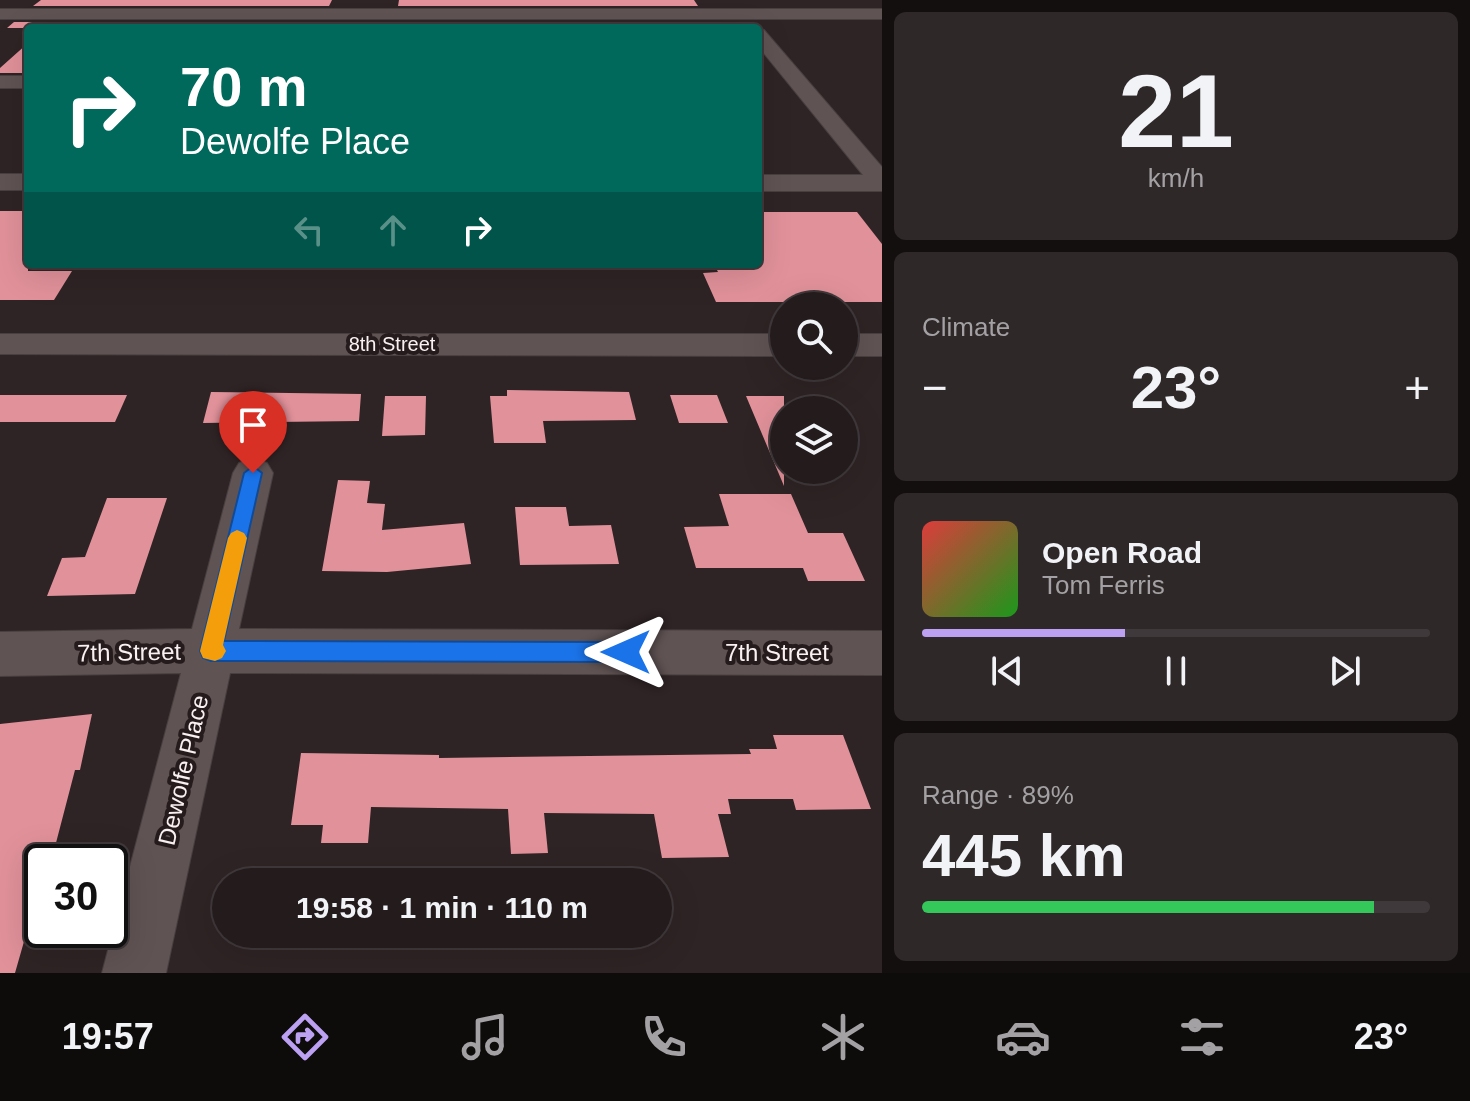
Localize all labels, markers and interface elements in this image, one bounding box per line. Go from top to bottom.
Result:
text: 21 [1118,53,1234,169]
text: 70 m [180,55,308,118]
icon: right [48,56,152,160]
text: Dewolfe Place [180,121,410,162]
text: km/h [1148,163,1204,193]
icon: left [287,208,331,252]
icon: ahead [371,208,415,252]
icon: right [455,208,499,252]
map controls [770,292,858,484]
button: search [770,292,858,380]
text: Climate [922,312,1010,342]
street label: 8th Street [349,333,436,355]
text: 23° [1131,354,1221,421]
text: − [922,363,948,412]
text: + [1404,363,1430,412]
pin [219,391,287,473]
button: layers [770,396,858,484]
icon: arrive [231,403,275,447]
text: Open Road [1042,536,1202,569]
text: Tom Ferris [1042,570,1165,600]
position arrow [584,610,668,694]
street label: 7th Street [77,638,182,666]
street label: 7th Street [725,639,829,666]
icon: previous [985,649,1029,693]
icon: pause [1154,649,1198,693]
icon: next [1323,649,1367,693]
street label: Dewolfe Place [153,692,213,848]
text: Range · 89% [922,780,1074,810]
text: 445 km [922,822,1126,889]
speed limit sign: 30 [24,844,128,948]
text: 19:58 · 1 min · 110 m [296,891,588,924]
icon: directions [277,1009,333,1065]
icon: music [457,1009,513,1065]
icon: phone [636,1009,692,1065]
icon: climate [815,1009,871,1065]
icon: car [995,1009,1051,1065]
icon: filters [1174,1009,1230,1065]
text: 19:57 [62,1016,154,1057]
text: 23° [1354,1016,1408,1057]

